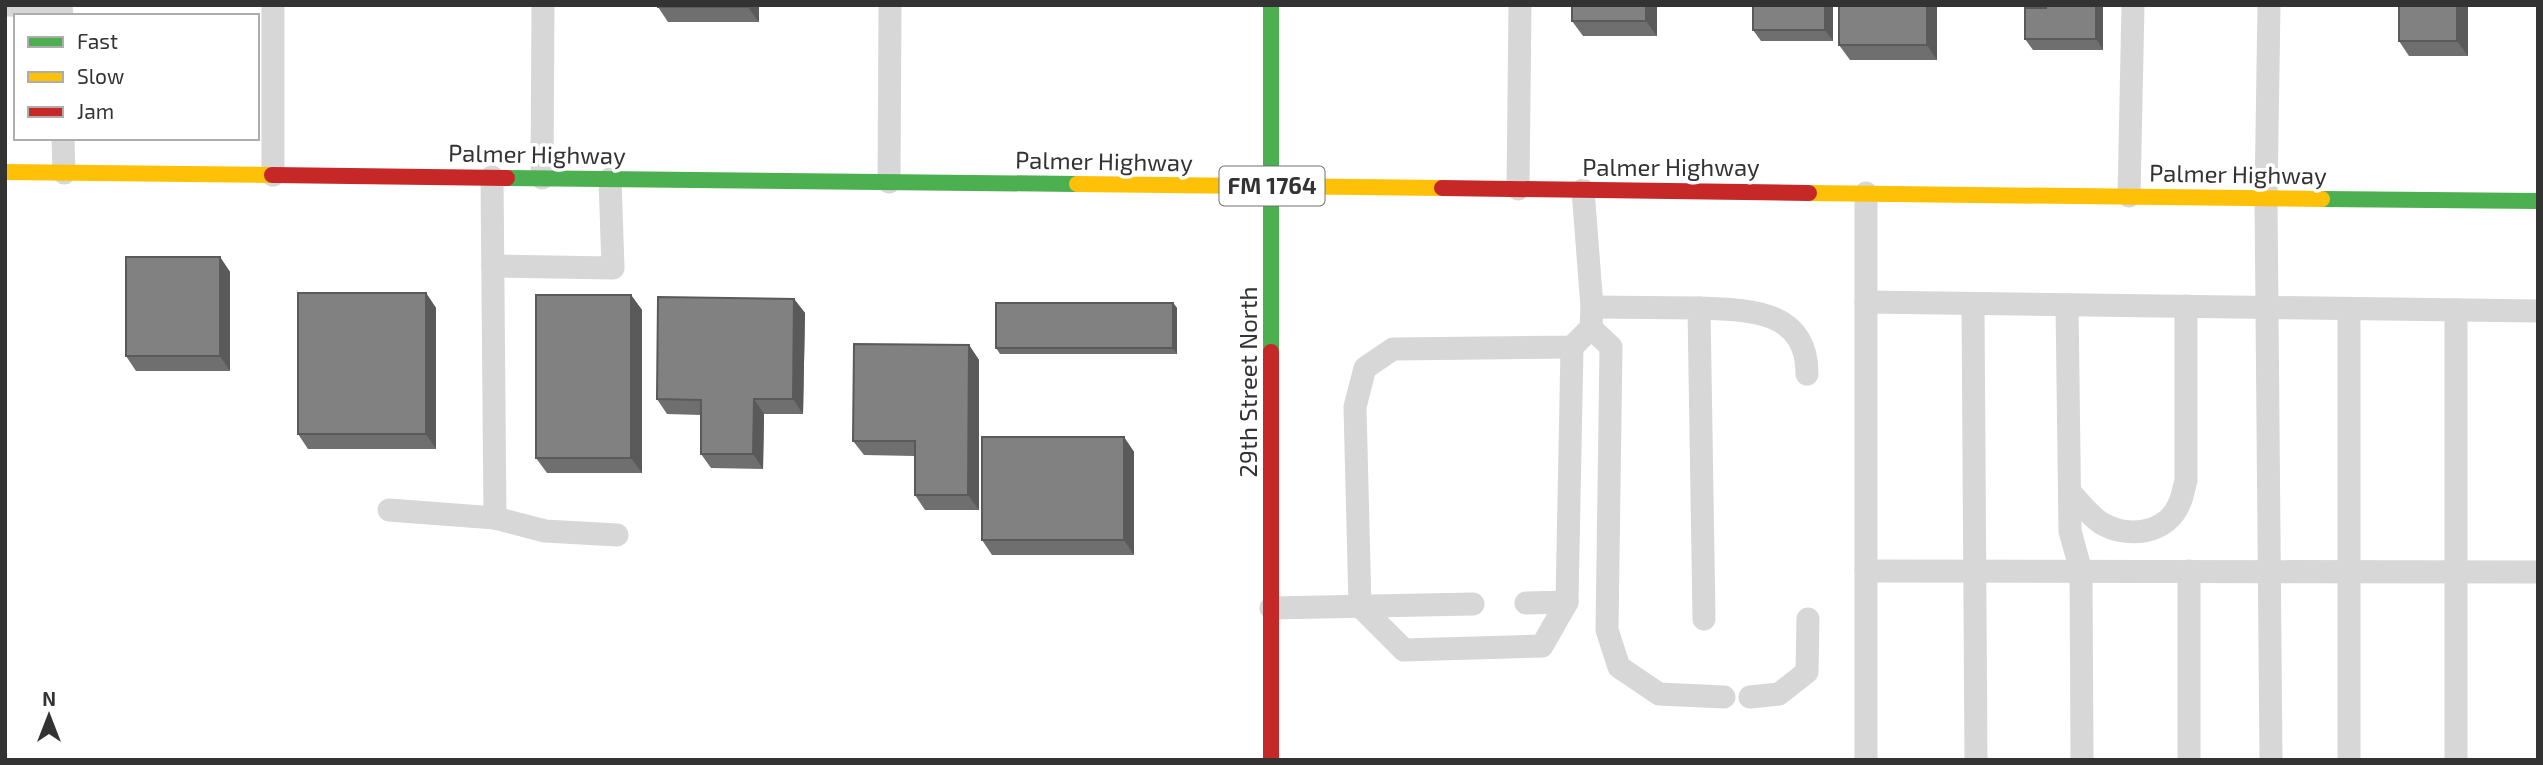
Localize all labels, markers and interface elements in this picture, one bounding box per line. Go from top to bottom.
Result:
legend [14,14,259,140]
text: Fast [77,28,118,53]
text: Slow [77,63,124,88]
text: Jam [77,98,114,123]
street label: Palmer Highway [448,137,626,170]
street label: Palmer Highway [1015,144,1193,177]
street label: Palmer Highway [1582,152,1760,181]
street label: Palmer Highway [2149,157,2327,190]
road number: FM 1764 [1220,167,1324,206]
street label: 29th Street North [1233,287,1262,477]
north arrow [14,681,84,751]
text: N [42,687,56,710]

